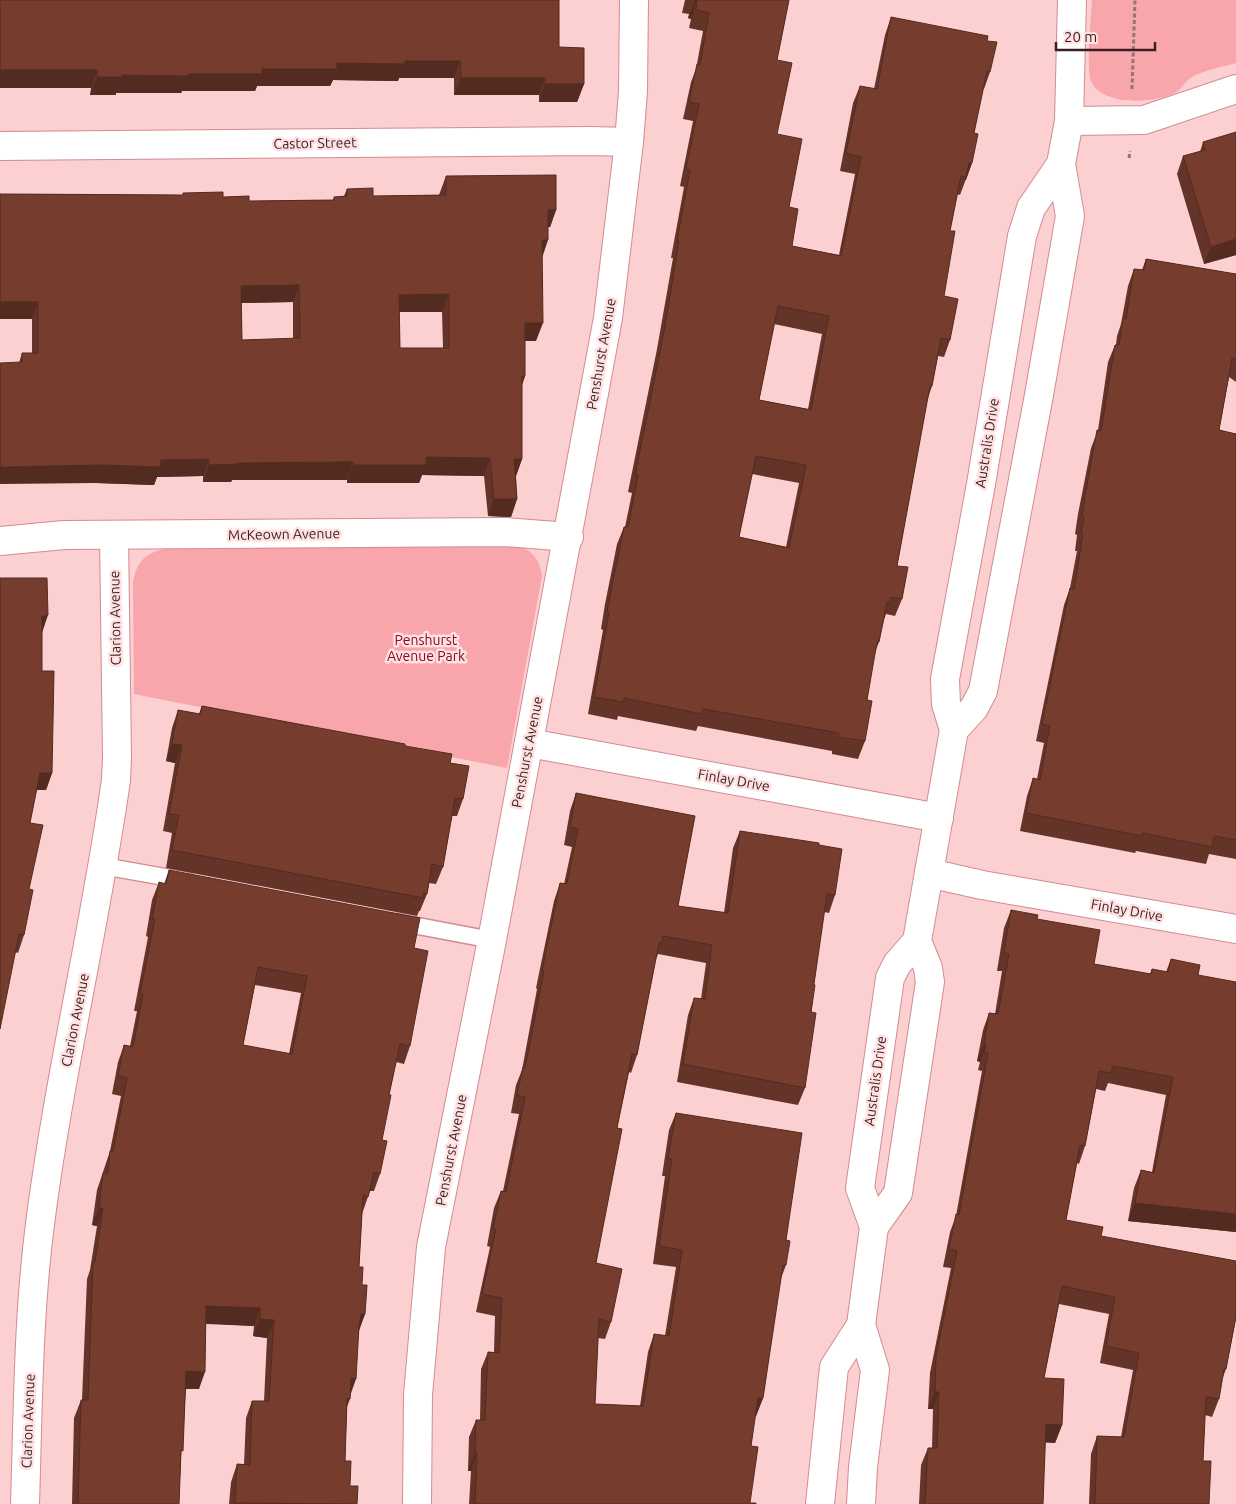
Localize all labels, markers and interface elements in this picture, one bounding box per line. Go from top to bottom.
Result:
scale bar [1056,20,1155,52]
text: 20 m [1064,28,1097,45]
street label: Castor Street [273,134,357,152]
street label: Penshurst Avenue [583,297,619,411]
street label: Australis Drive [972,397,1002,489]
street label: McKeown Avenue [228,525,340,543]
street label: Clarion Avenue [106,570,124,666]
park label: Penshurst Avenue Park [387,632,465,664]
street label: Penshurst Avenue [508,695,546,809]
street label: Finlay Drive [697,766,771,794]
street label: Finlay Drive [1090,896,1164,924]
street label: Clarion Avenue [58,972,92,1068]
street label: Australis Drive [861,1035,889,1127]
street label: Penshurst Avenue [432,1093,470,1207]
street label: Clarion Avenue [18,1373,38,1469]

